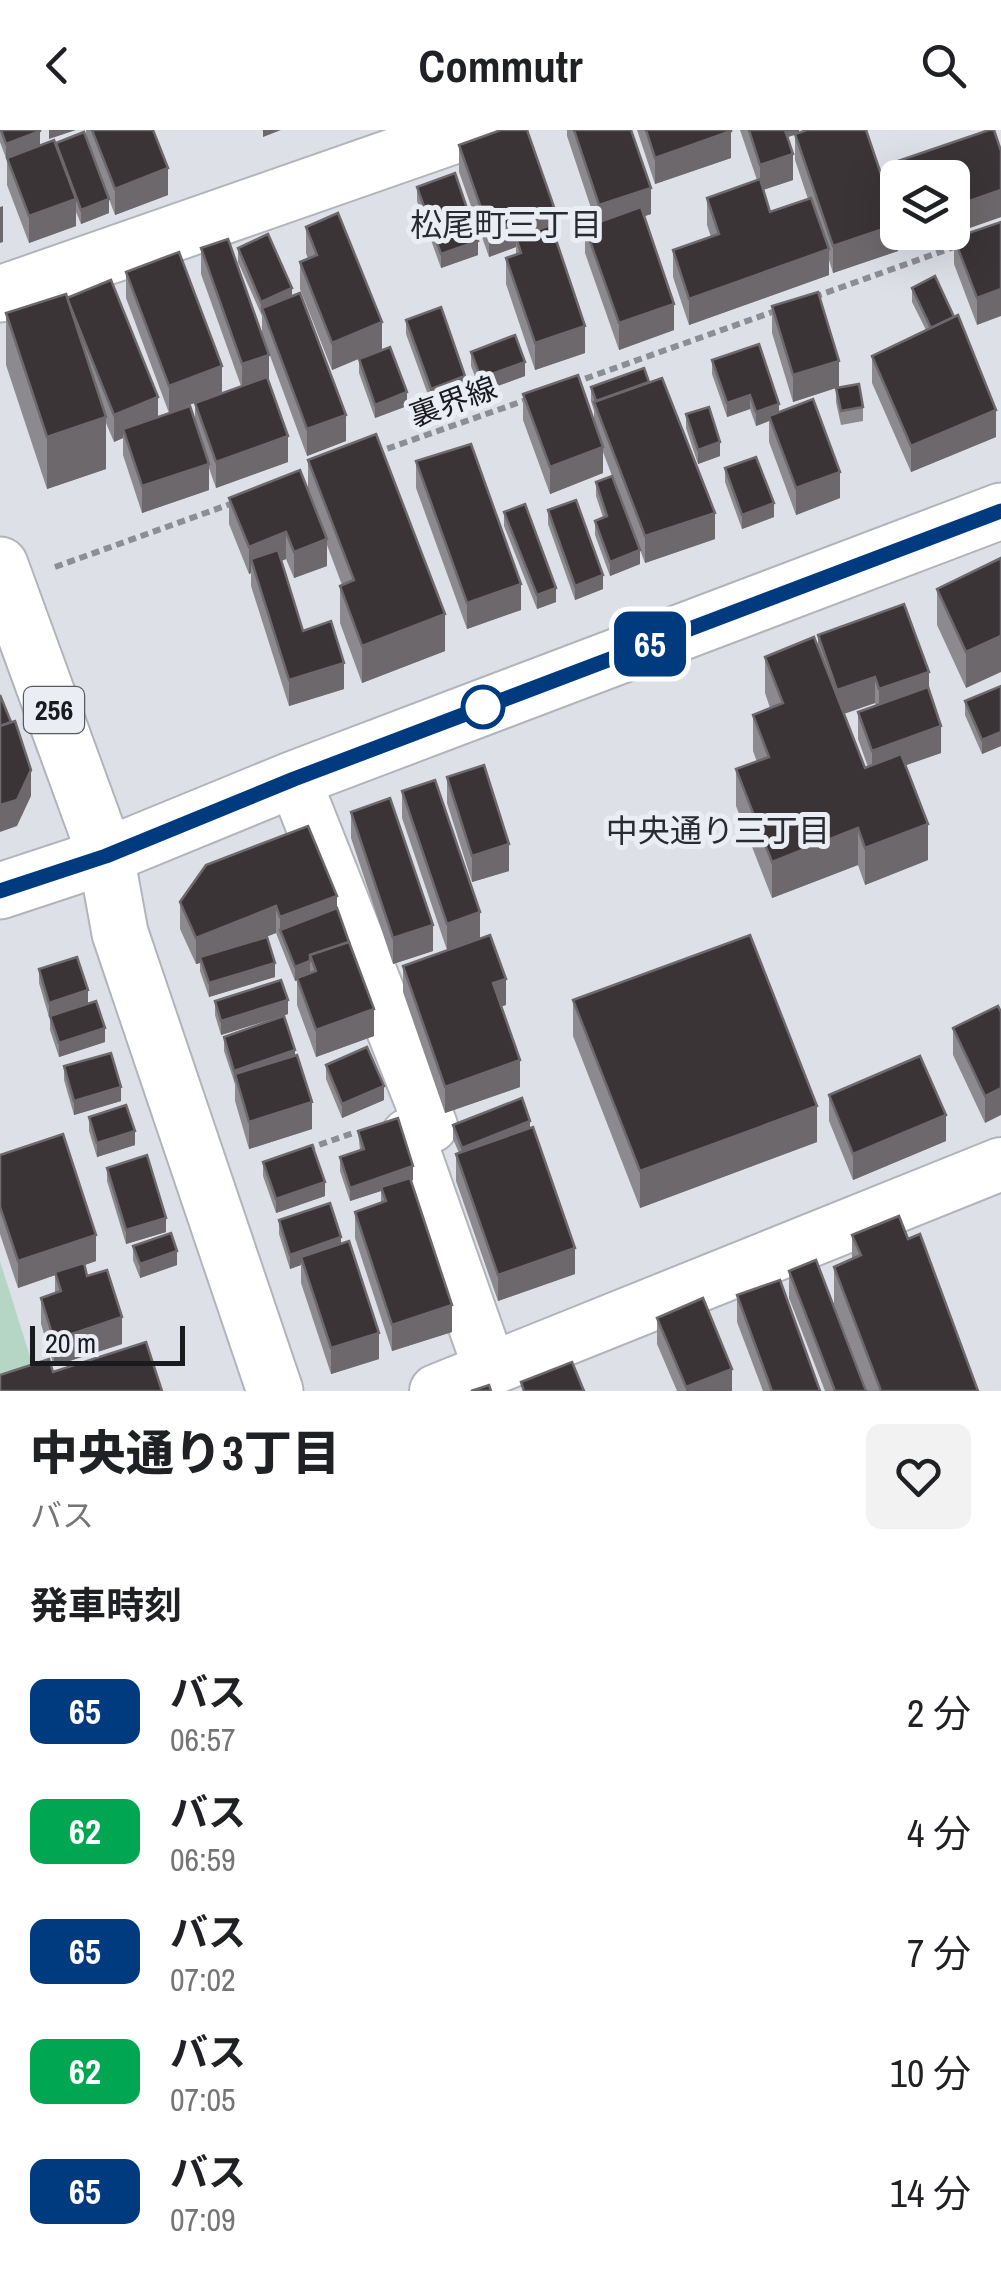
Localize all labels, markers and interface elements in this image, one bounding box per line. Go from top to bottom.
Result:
text: Commutr [419,35,582,96]
icon: back [30,38,85,93]
icon: search [916,38,971,93]
map controls [880,160,970,250]
button: layers [880,160,970,250]
district label: 松尾町三丁目 [410,203,602,246]
street label: 裏界線 [404,367,502,435]
line badge: 65 [605,612,695,676]
text: 65 [634,621,666,668]
unlabelled marker [462,686,504,728]
road number: 256 [24,687,84,733]
district label: 中央通り三丁目 [606,809,830,852]
scale bar [30,1321,185,1366]
text: 20 m [45,1324,96,1362]
text: 中央通り3丁目 [30,1420,340,1485]
button: heart [866,1424,971,1529]
text: バス [30,1494,94,1537]
text: 発車時刻 [30,1580,182,1631]
text: バス [170,1667,246,1718]
text: 65 [69,1688,101,1735]
text: 2 分 [907,1688,971,1739]
text: 06:57 [170,1718,236,1761]
text: バス [170,1787,246,1838]
text: 62 [69,1808,101,1855]
text: 4 分 [907,1808,971,1859]
text: 06:59 [170,1838,236,1881]
text: バス [170,1907,246,1958]
text: 65 [69,1928,101,1975]
text: 7 分 [907,1928,971,1979]
text: 07:02 [170,1958,236,2001]
text: バス [170,2027,246,2078]
text: 62 [69,2048,101,2095]
text: 10 分 [890,2048,971,2099]
text: 07:05 [170,2078,236,2121]
text: バス [170,2147,246,2198]
text: 65 [69,2168,101,2215]
text: 14 分 [890,2168,971,2219]
text: 07:09 [170,2198,236,2241]

